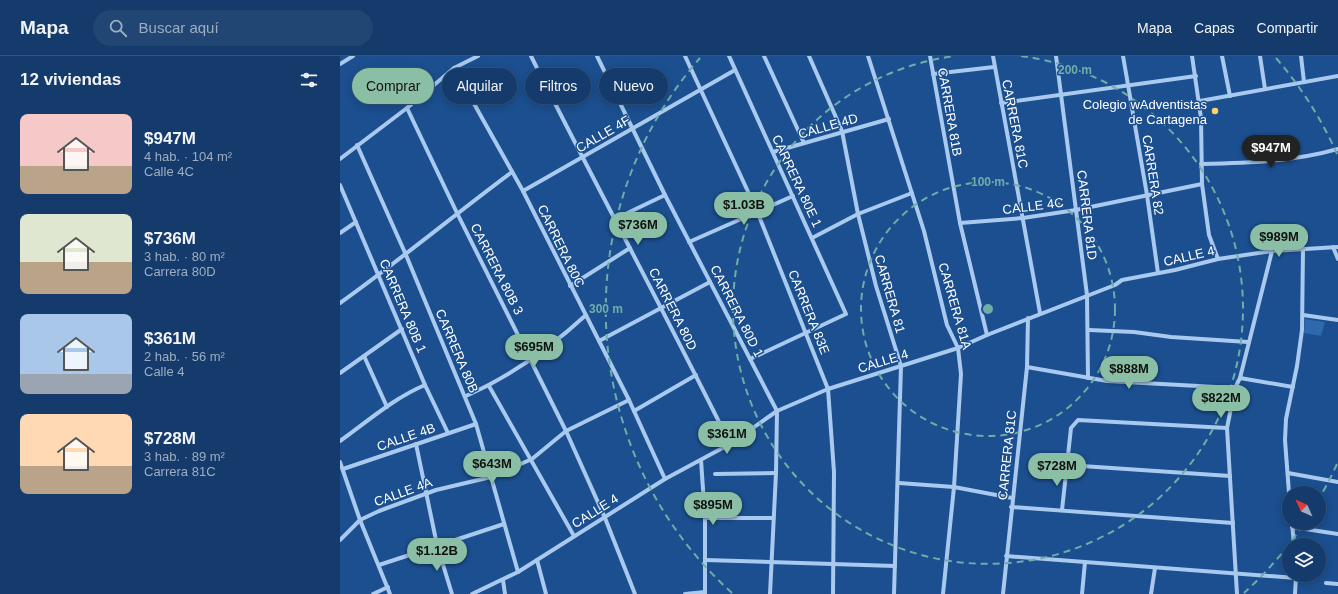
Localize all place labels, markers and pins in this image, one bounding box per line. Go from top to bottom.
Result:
place label: Colegio wAdventistas de Cartagena [1083,97,1208,127]
marker: Colegio wAdventistas de Cartagena [1210,106,1220,116]
pin: $947M [1243,135,1299,169]
pin: $1.03B [711,192,777,226]
pin: $736M [610,212,666,246]
pin: $989M [1251,224,1307,258]
centre of rings [981,302,995,316]
pin: $695M [506,334,562,368]
pin: $888M [1101,356,1157,390]
pin: $822M [1193,385,1249,419]
pin: $361M [699,421,755,455]
pin: $643M [464,451,520,485]
pin: $728M [1029,453,1085,487]
pin: $895M [685,492,741,526]
pin: $1.12B [404,538,470,572]

